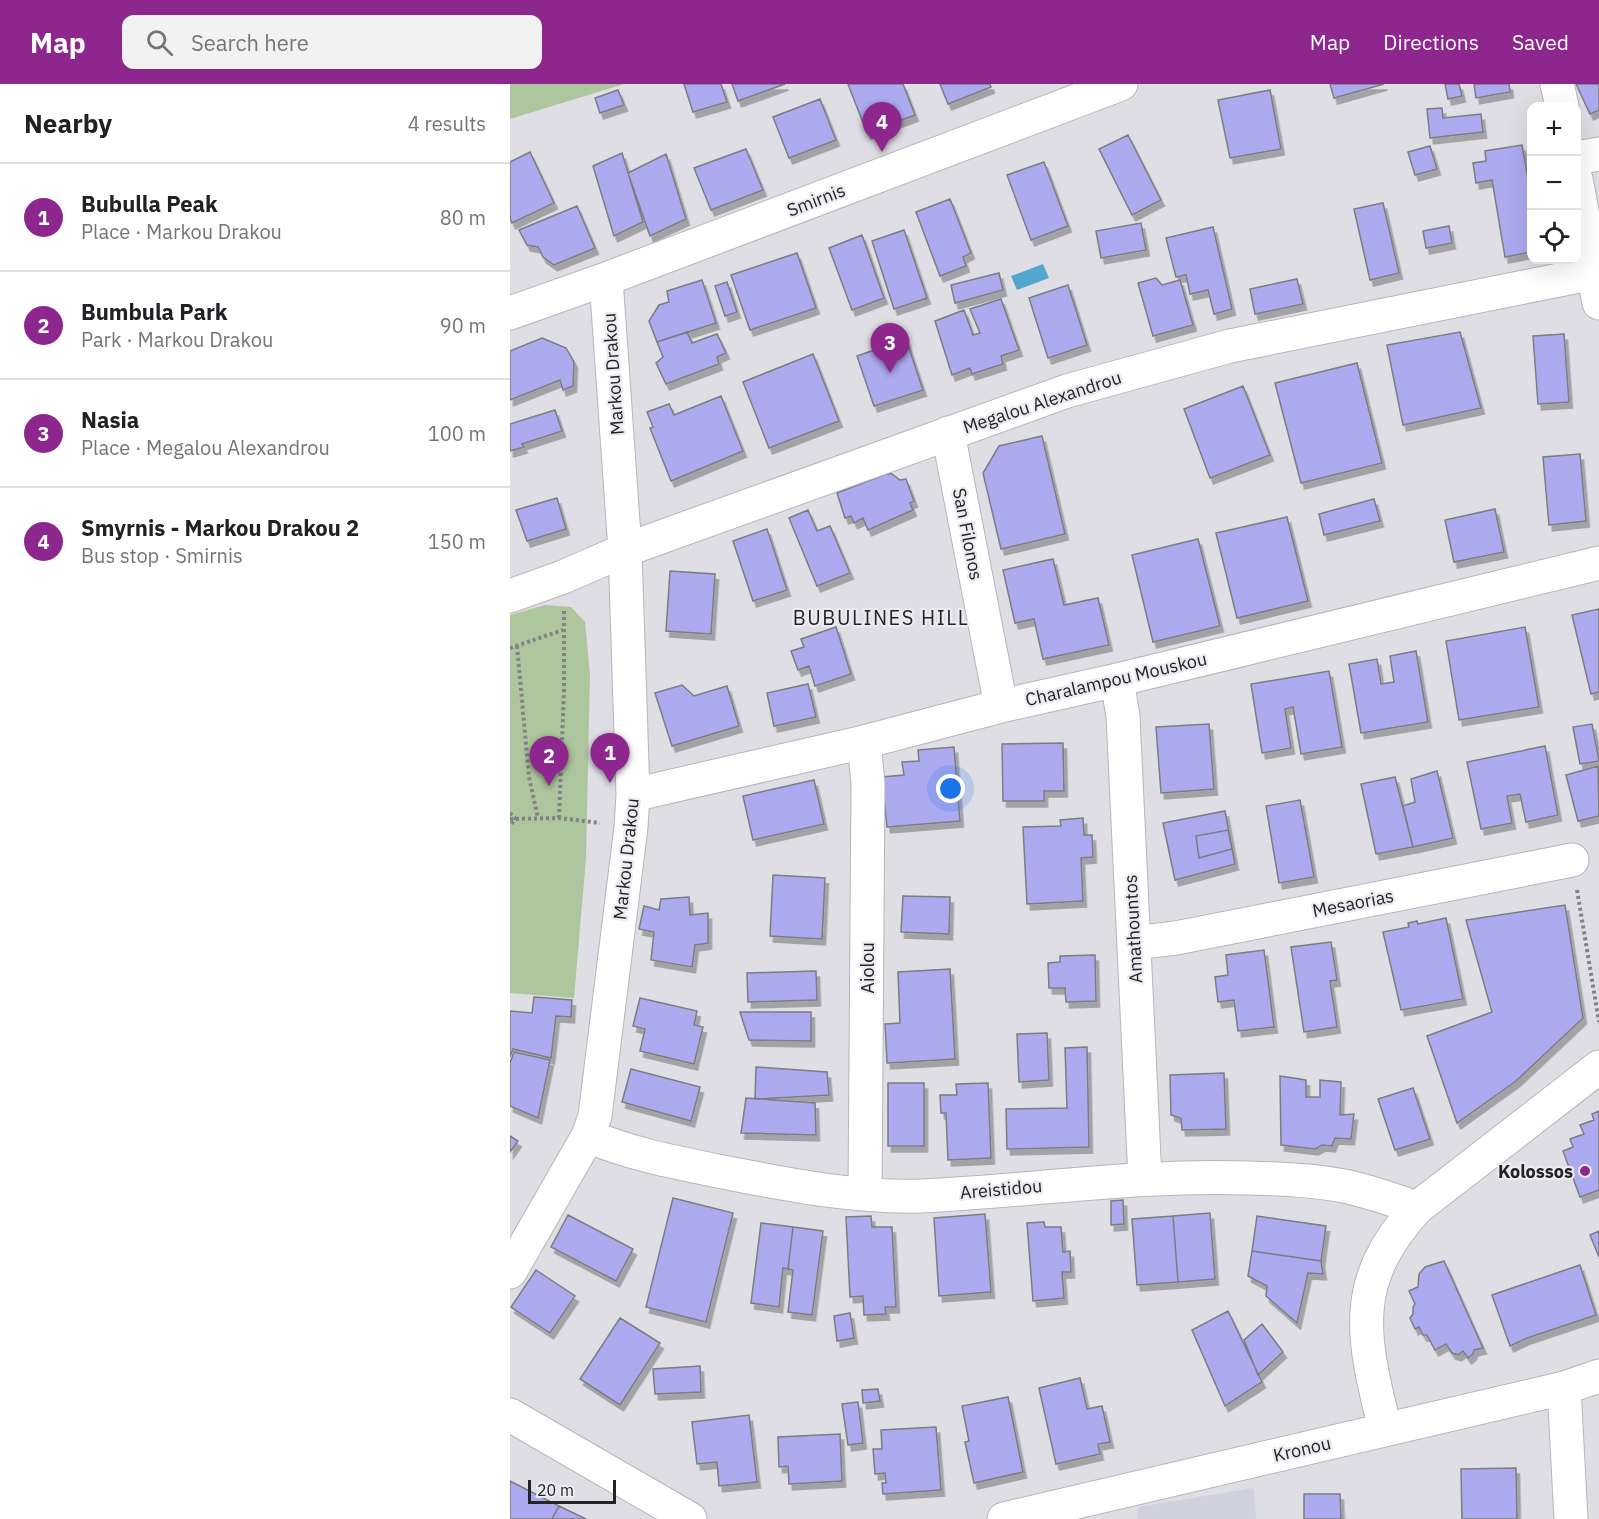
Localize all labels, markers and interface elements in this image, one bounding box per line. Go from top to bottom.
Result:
search box [122,15,542,69]
text: Map [30,24,86,61]
icon: search [143,26,176,59]
text: Search here [191,28,309,57]
text: Map [1310,28,1350,56]
text: Directions [1383,28,1479,56]
text: Saved [1512,28,1569,56]
map controls [1527,102,1581,264]
button: + [1527,102,1581,156]
pin: 4 [862,103,902,152]
text: Nearby [24,106,112,140]
text: 4 results [408,110,486,137]
button: − [1527,156,1581,210]
street label: Smirnis [784,178,848,222]
text: Bubulla Peak [81,189,218,218]
text: 1 [38,204,50,231]
text: 80 m [440,204,486,231]
button: locate [1527,210,1581,264]
text: Place · Markou Drakou [81,218,282,245]
text: Bumbula Park [81,297,228,326]
text: 2 [38,312,50,339]
text: 90 m [440,312,486,339]
street label: Markou Drakou [597,312,629,436]
pin: 3 [870,324,910,373]
text: Park · Markou Drakou [81,326,273,353]
street label: Megalou Alexandrou [960,366,1124,438]
text: Nasia [81,405,139,434]
text: 3 [38,420,50,447]
text: 100 m [428,420,486,447]
text: Place · Megalou Alexandrou [81,434,330,461]
street label: San Filonos [948,486,988,582]
text: Smyrnis - Markou Drakou 2 [81,513,359,542]
text: 4 [38,528,50,555]
text: 150 m [428,528,486,555]
text: Bus stop · Smirnis [81,542,243,569]
district label: BUBULINES HILL [793,604,969,631]
street label: Charalampou Mouskou [1023,647,1209,711]
pin: 1 [590,734,630,783]
pin: 2 [530,736,568,786]
your location [936,774,965,803]
street label: Markou Drakou [608,797,644,921]
street label: Amathountos [1119,874,1147,984]
street label: Mesaorias [1310,884,1396,922]
street label: Aiolou [856,942,879,994]
place label: Kolossos [1498,1160,1573,1183]
marker: Kolossos [1578,1164,1592,1178]
street label: Areistidou [959,1174,1043,1204]
street label: Kronou [1271,1431,1333,1467]
scale bar [528,1477,616,1504]
text: 20 m [537,1480,574,1500]

